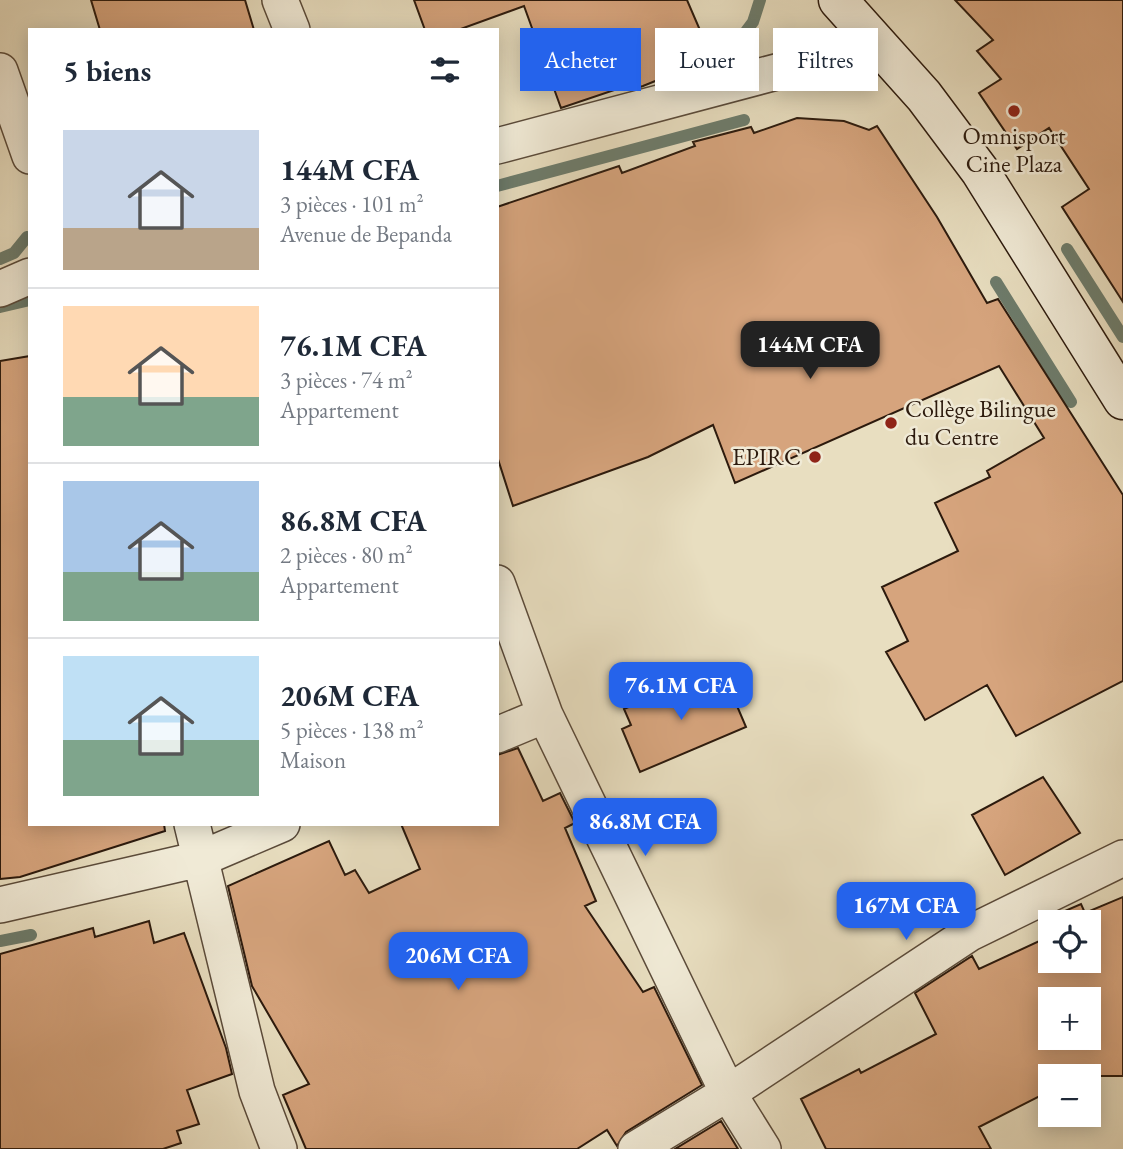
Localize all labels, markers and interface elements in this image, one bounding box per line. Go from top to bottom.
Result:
chip: Acheter [520,28,641,91]
chip: Louer [655,28,759,91]
chip: Filtres [773,28,878,91]
text: 5 biens [63,51,151,90]
icon: filters [426,51,464,89]
marker: Omnisport Cine Plaza [1006,103,1022,119]
place label: Omnisport Cine Plaza [962,120,1066,179]
text: 144M CFA [280,150,419,189]
icon: home [119,158,203,242]
text: 3 pièces · 101 m² [280,189,424,219]
text: Avenue de Bepanda [280,219,452,249]
pin: 144M CFA [738,322,882,381]
text: 76.1M CFA [280,326,427,365]
text: 144M CFA [757,329,863,359]
icon: home [119,334,203,418]
text: 3 pièces · 74 m² [280,365,413,395]
place label: Collège Bilingue du Centre [905,393,1056,452]
text: Appartement [280,395,399,425]
marker: Collège Bilingue du Centre [883,415,899,431]
place label: EPIRC [732,441,801,472]
marker: EPIRC [807,449,823,465]
text: 86.8M CFA [280,501,427,540]
icon: home [119,509,203,593]
text: 2 pièces · 80 m² [280,540,413,570]
text: Appartement [280,570,399,600]
pin: 76.1M CFA [601,662,761,722]
text: 76.1M CFA [625,670,737,700]
text: 206M CFA [280,676,419,715]
icon: home [119,684,203,768]
text: 5 pièces · 138 m² [280,715,424,745]
text: Maison [280,745,346,775]
pin: 86.8M CFA [565,798,725,858]
text: 86.8M CFA [589,806,701,836]
pin: 167M CFA [834,883,978,942]
text: 167M CFA [853,890,959,920]
map controls [1038,910,1101,1127]
button: locate [1038,910,1101,973]
pin: 206M CFA [386,932,530,992]
text: 206M CFA [405,940,511,970]
button: + [1038,987,1101,1050]
button: − [1038,1064,1101,1127]

